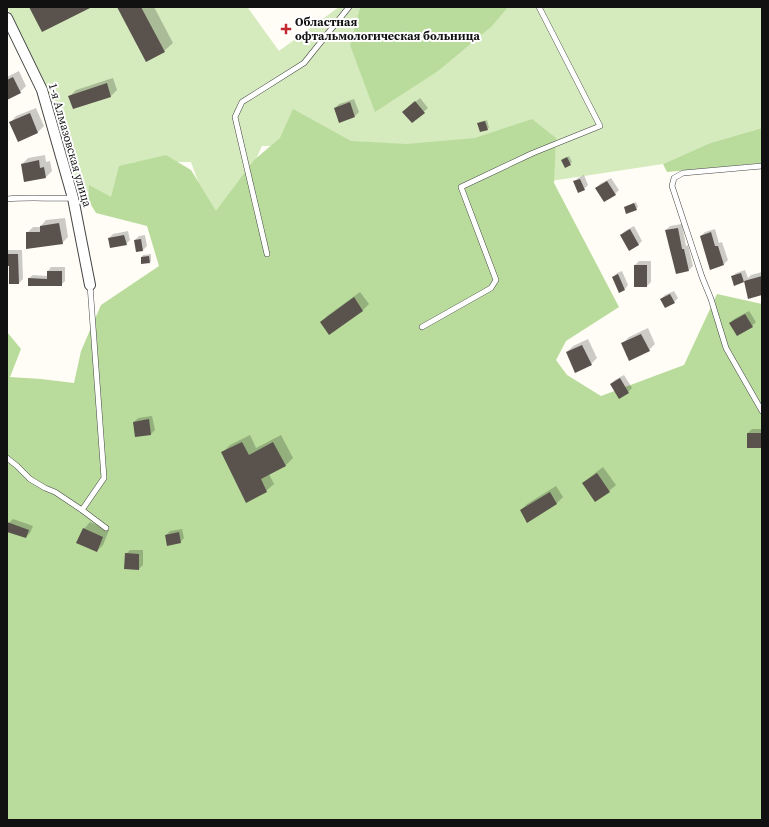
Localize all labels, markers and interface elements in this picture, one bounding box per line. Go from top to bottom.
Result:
place label: Областная офтальмологическая больница [295,14,481,44]
marker: Областная офтальмологическая больница [280,23,292,35]
street label: 1-я Алмазовская улица [45,81,96,210]

